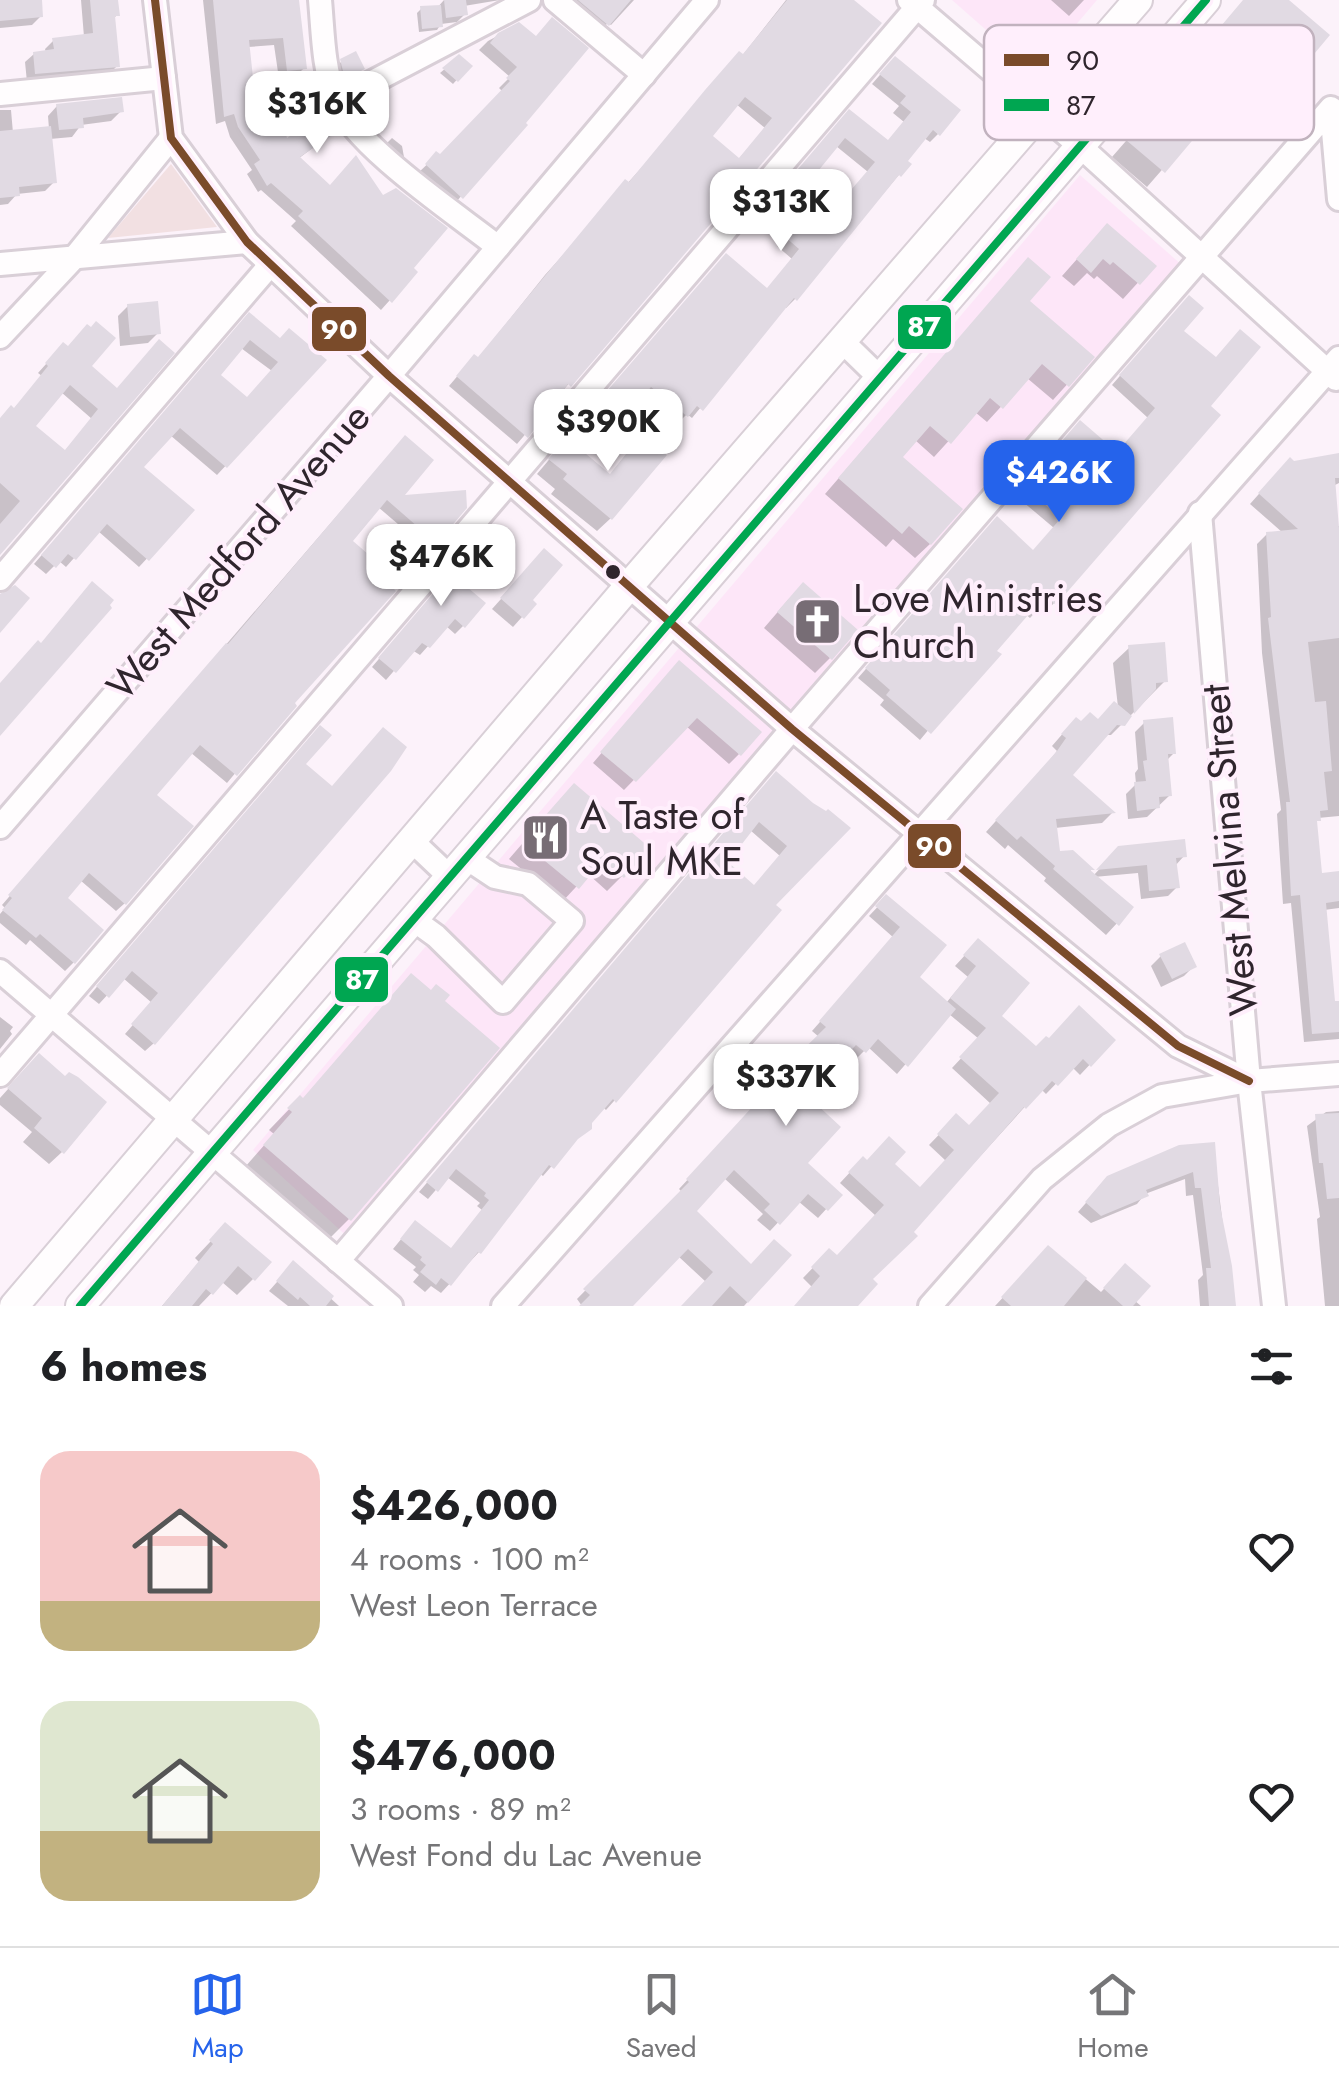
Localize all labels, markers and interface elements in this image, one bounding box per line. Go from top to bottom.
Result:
legend [984,25,1314,140]
text: 90 [1066,40,1099,81]
pin: $316K [247,71,387,156]
text: $316K [267,80,367,126]
text: 87 [1066,85,1096,126]
pin: $313K [711,169,851,254]
text: $313K [732,178,830,224]
line badge: 87 [896,303,953,351]
line badge: 90 [310,305,368,353]
text: 87 [907,306,941,347]
text: 90 [320,309,358,350]
pin: $390K [538,389,678,474]
street label: West Medford Avenue [92,390,384,712]
text: $390K [556,398,660,444]
pin: $426K [989,440,1129,525]
text: $426K [1005,449,1113,495]
pin: $476K [371,524,511,609]
text: $476K [388,533,494,579]
unlabelled marker [603,562,623,582]
place label: Love Ministries Church [853,569,1103,673]
church icon: Love Ministries Church [792,595,844,647]
street label: West Melvina Street [1186,681,1272,1018]
place label: A Taste of Soul MKE [580,786,745,890]
restaurant icon: A Taste of Soul MKE [519,812,571,864]
line badge: 90 [906,822,963,870]
text: 90 [915,826,953,867]
line badge: 87 [333,955,390,1004]
text: 87 [345,959,379,1000]
pin: $337K [716,1044,856,1129]
text: $337K [736,1053,836,1099]
text: 6 homes [40,1336,207,1397]
icon: filters [1244,1339,1299,1394]
text: $426,000 [350,1475,558,1536]
icon: home [120,1491,240,1611]
icon: heart [1244,1524,1299,1579]
text: 4 rooms · 100 m² [350,1536,589,1582]
text: West Leon Terrace [350,1582,598,1628]
text: $476,000 [350,1725,556,1786]
icon: home [120,1741,240,1861]
icon: heart [1244,1774,1299,1829]
text: 3 rooms · 89 m² [350,1786,571,1832]
text: West Fond du Lac Avenue [350,1832,702,1878]
tab: Map [190,1967,245,2068]
tab: Saved [626,1967,697,2068]
tab: Home [1077,1967,1149,2068]

